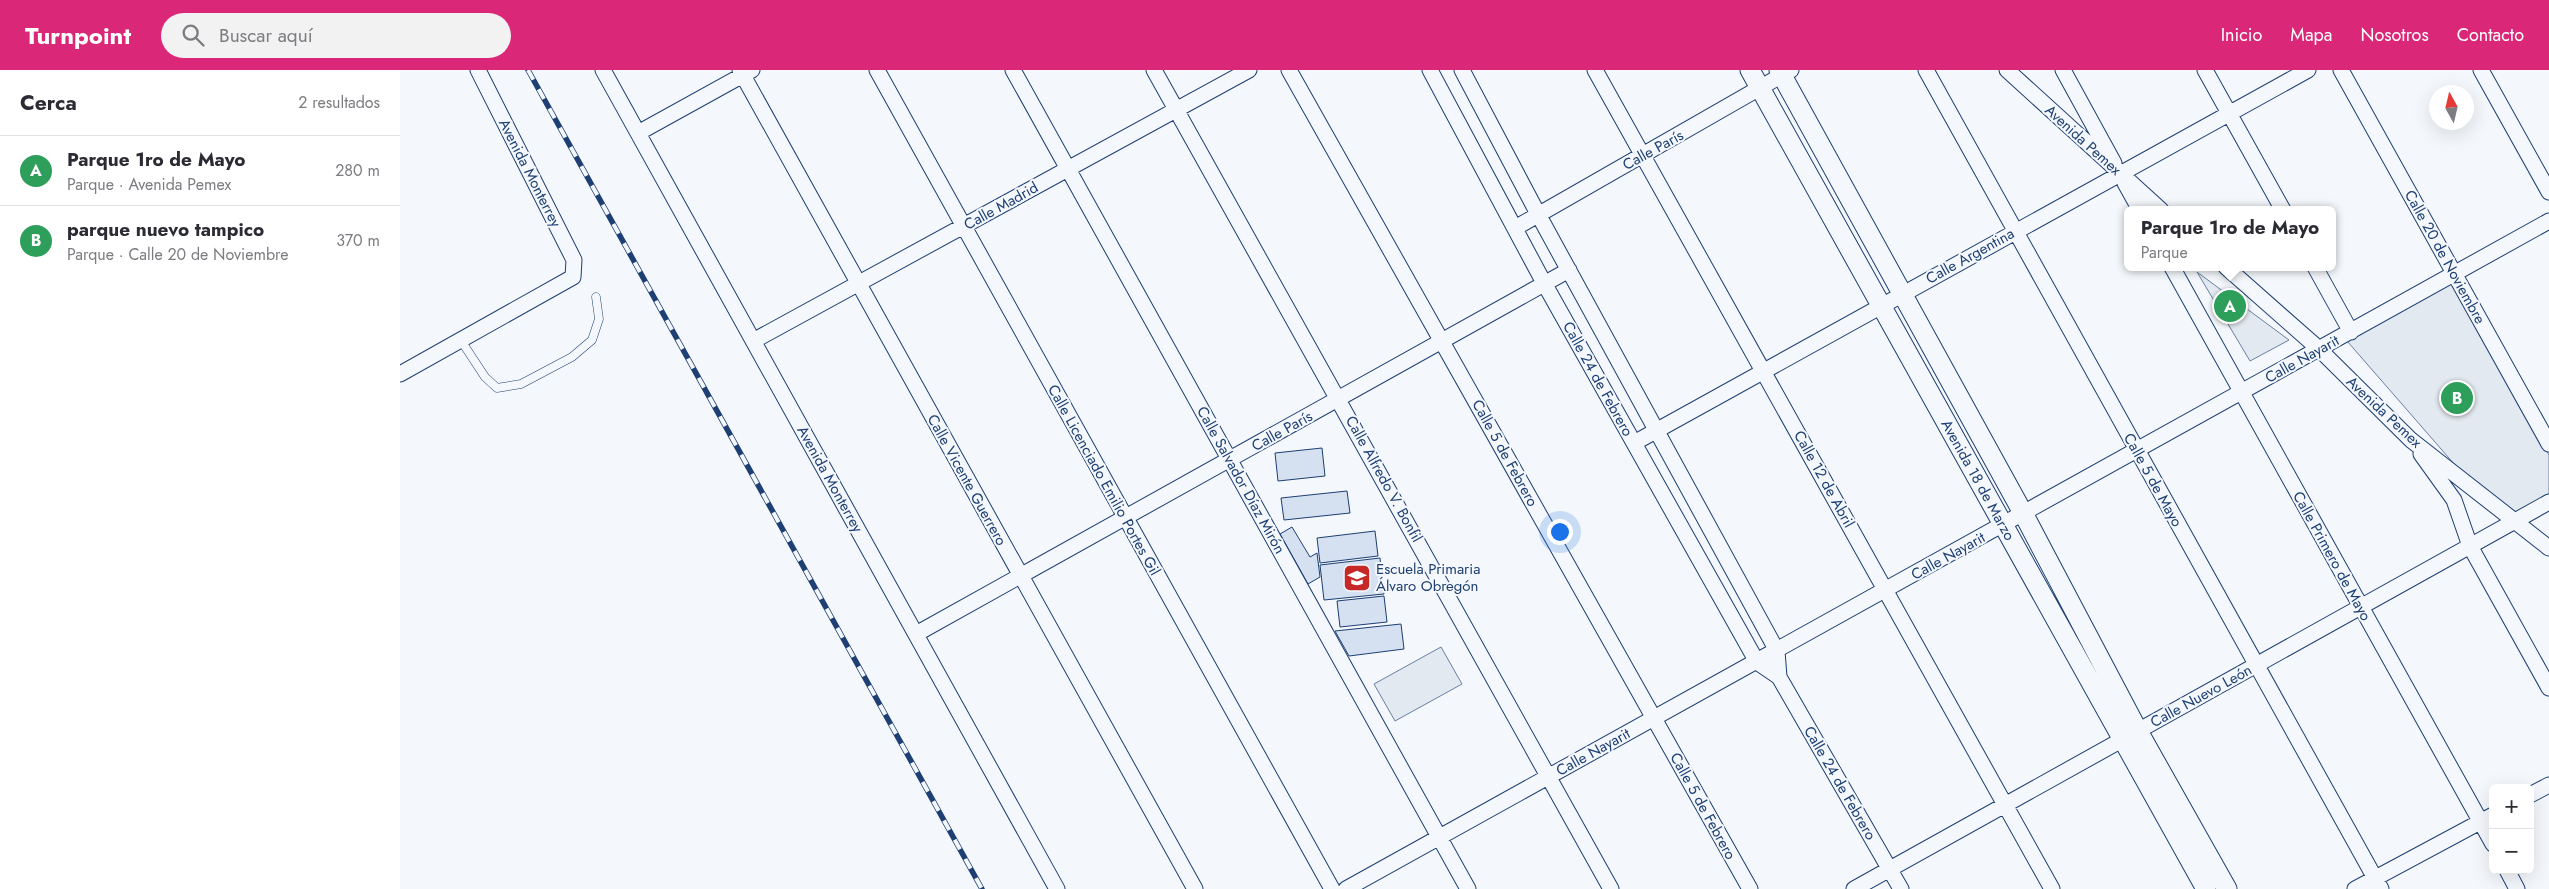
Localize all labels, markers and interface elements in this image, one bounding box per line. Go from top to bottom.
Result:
search box [161,13,511,58]
text: Turnpoint [25,18,131,53]
icon: search [179,21,207,49]
text: Buscar aquí [219,22,313,49]
text: Inicio [2221,22,2262,48]
text: Mapa [2290,22,2332,48]
text: Nosotros [2360,22,2429,48]
text: Contacto [2457,22,2524,48]
north arrow [2429,85,2474,130]
text: Cerca [20,88,77,118]
text: 2 resultados [298,91,380,114]
street label: Avenida Pemex [2040,100,2127,181]
street label: Avenida Monterrey [493,115,567,231]
street label: Calle París [1618,124,1688,176]
text: Parque 1ro de Mayo [67,146,246,173]
text: A [30,159,42,182]
text: 280 m [335,159,380,182]
text: Parque · Avenida Pemex [67,173,231,196]
street label: Calle Madrid [960,176,1042,236]
street label: Calle 20 de Noviembre [2399,186,2491,328]
popup [2124,206,2336,271]
text: Parque 1ro de Mayo [2141,214,2319,241]
text: parque nuevo tampico [67,216,264,243]
street label: Calle Argentina [1922,223,2018,289]
text: B [31,229,41,252]
text: 370 m [336,229,380,252]
text: Parque [2141,241,2188,264]
text: Parque · Calle 20 de Noviembre [67,243,289,266]
pin: A [2214,287,2246,325]
street label: Calle 24 de Febrero [1557,318,1639,440]
street label: Calle Nayarit [2261,329,2343,388]
street label: Avenida Pemex [2341,371,2427,453]
pin: B [2441,379,2473,417]
street label: Calle Licenciado Emilio Portes Gil [1042,380,1166,580]
street label: Calle 5 de Febrero [1466,395,1544,511]
street label: Calle Salvador Díaz Mirón [1191,402,1291,558]
street label: Calle París [1247,405,1317,457]
street label: Calle Vicente Guerrero [922,410,1012,550]
street label: Calle Alfredo V. Bonfil [1340,412,1428,546]
street label: Avenida 18 de Marzo [1936,415,2020,545]
street label: Avenida Monterrey [792,422,869,537]
street label: Calle 12 de Abril [1788,426,1860,532]
street label: Calle 5 de Mayo [2118,429,2188,531]
street label: Calle Primero de Mayo [2287,487,2377,625]
your location [1547,519,1573,545]
street label: Calle Nayarit [1907,526,1989,585]
place label: Escuela Primaria Álvaro Obregón [1376,558,1480,597]
school or university icon: Escuela Primaria Álvaro Obregón [1342,563,1372,593]
street label: Calle Nuevo León [2146,659,2256,733]
street label: Calle Nayarit [1552,722,1634,781]
street label: Calle 24 de Febrero [1798,722,1882,844]
street label: Calle 5 de Febrero [1664,748,1742,864]
map controls [2489,784,2534,874]
button: + [2489,784,2534,829]
button: − [2489,829,2534,874]

